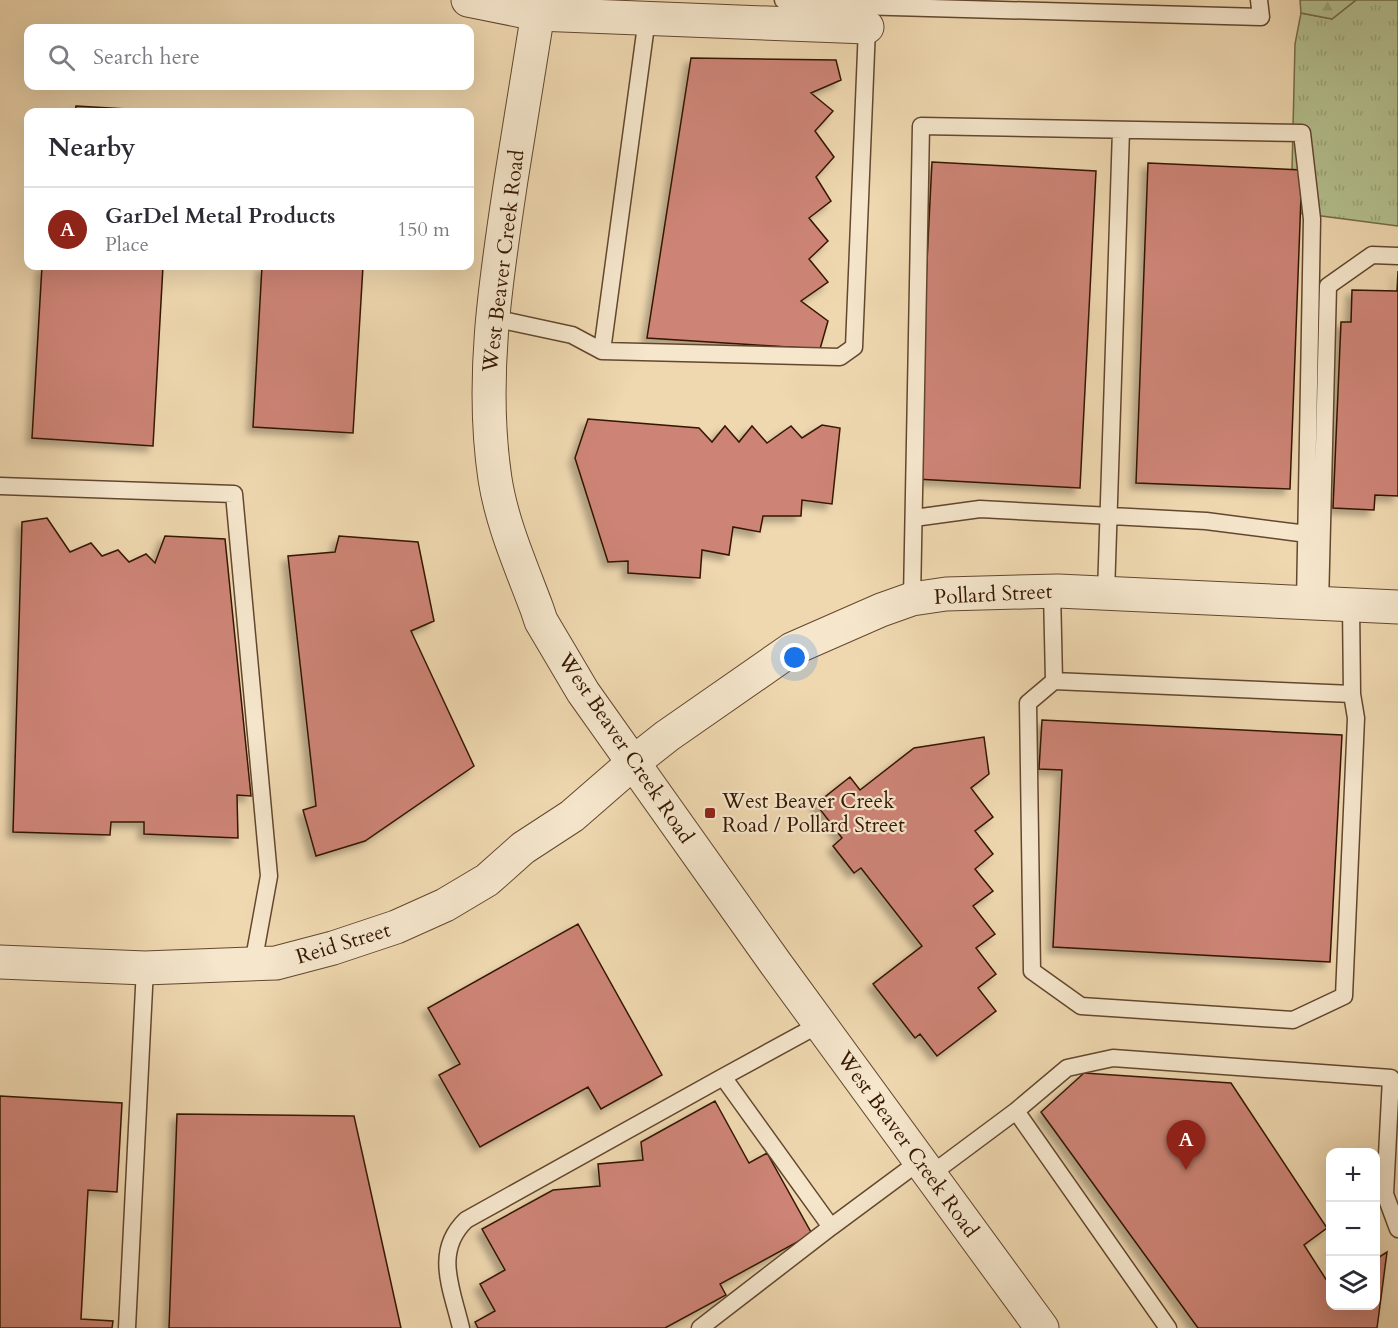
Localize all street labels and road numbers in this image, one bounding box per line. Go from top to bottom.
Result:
street label: West Beaver Creek Road [475,148,532,375]
street label: Pollard Street [933,577,1053,612]
street label: West Beaver Creek Road [550,646,700,849]
street label: Reid Street [292,915,394,972]
street label: West Beaver Creek Road [829,1044,985,1244]

